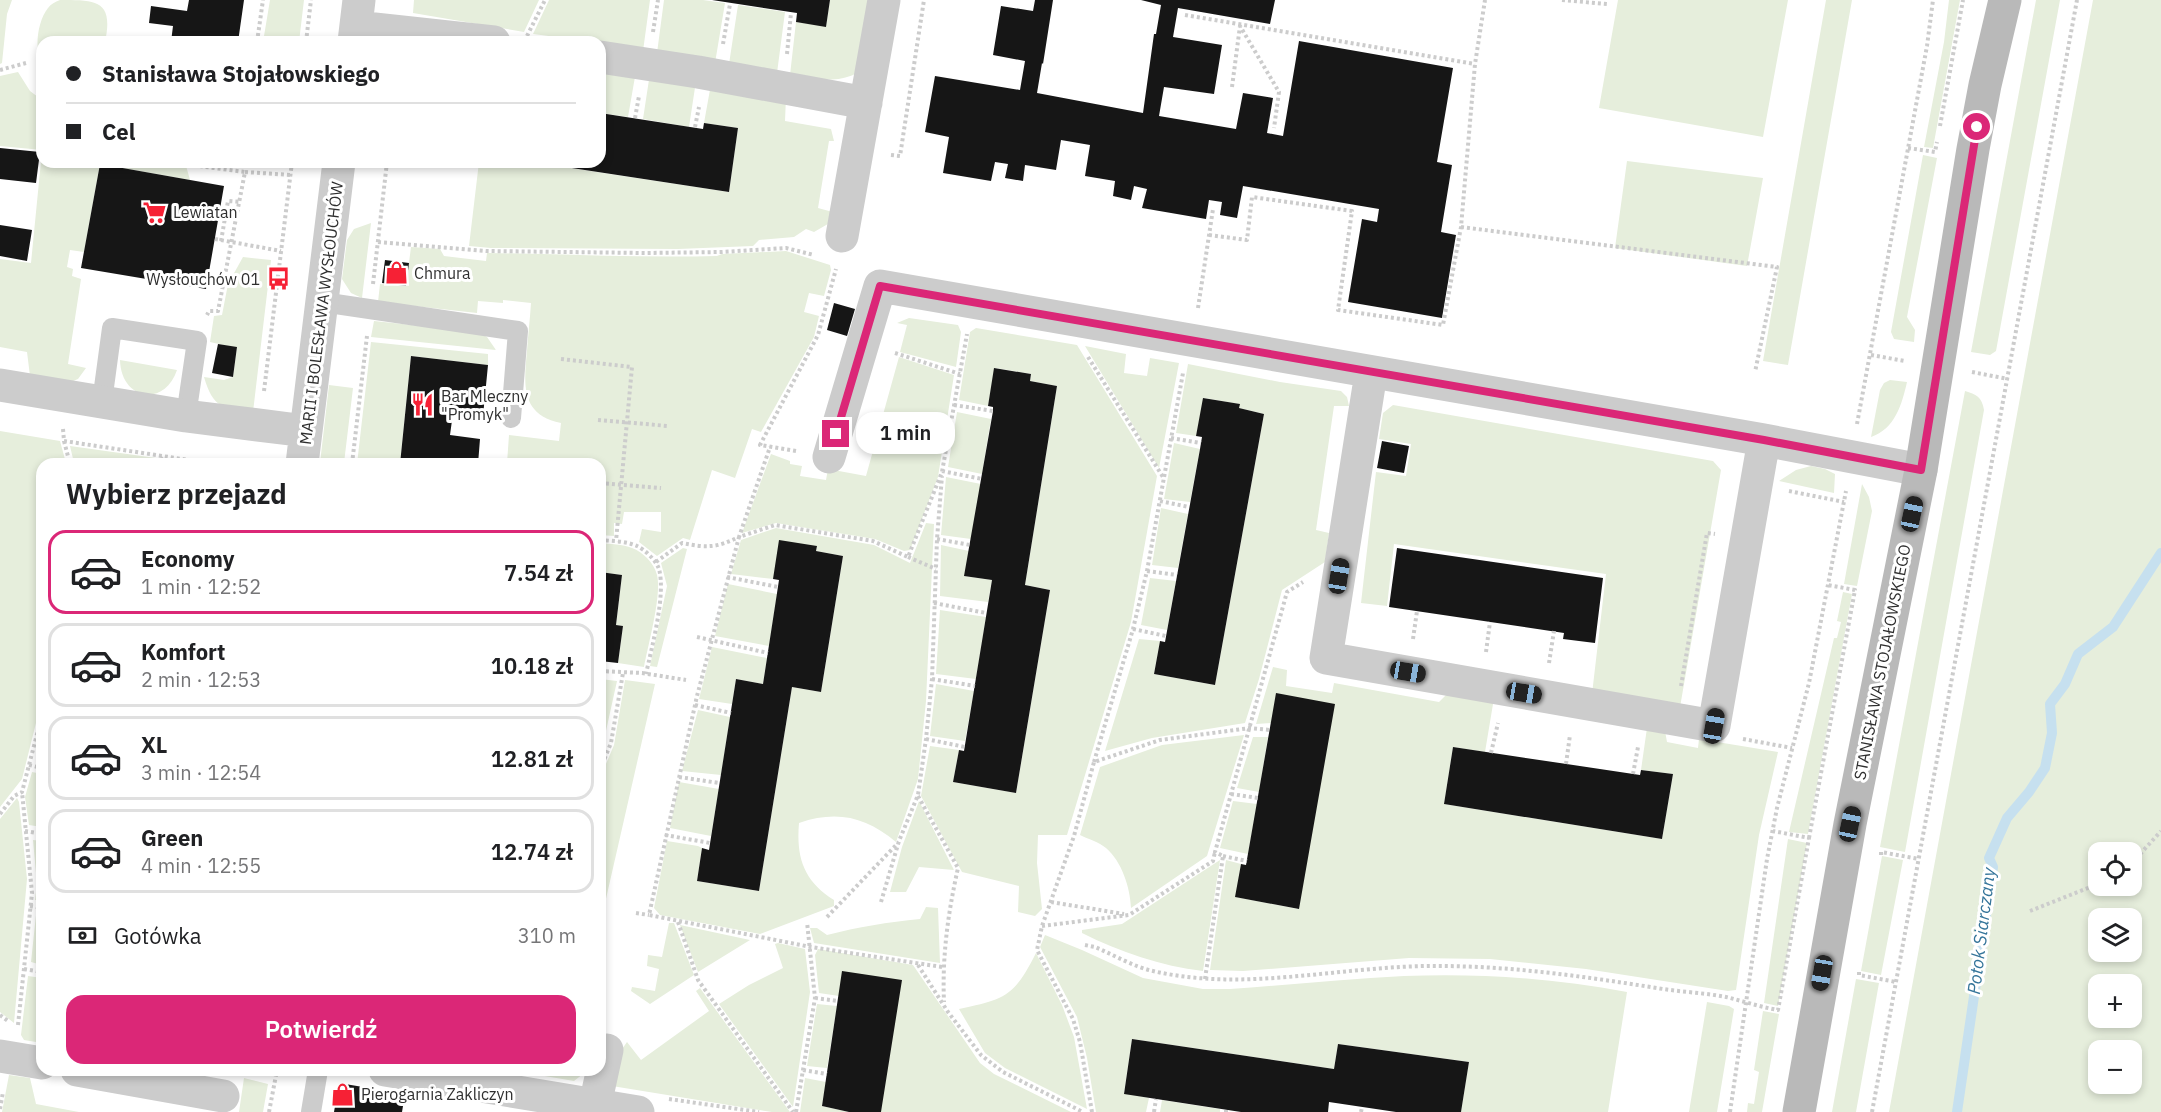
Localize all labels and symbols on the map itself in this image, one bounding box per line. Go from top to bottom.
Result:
route start [1963,113,1990,140]
street label: MARII I BOLESŁAWA WYSŁOUCHÓW [294,180,347,446]
supermarket icon: Lewiatan [142,199,168,225]
place label: Lewiatan [173,202,238,222]
shop icon: Chmura [383,260,409,286]
place label: Chmura [414,263,471,283]
bus stop icon: Wysłouchów 01 [265,266,291,292]
place label: Wysłouchów 01 [146,269,260,289]
place label: Bar Mleczny "Promyk" [441,386,528,424]
restaurant icon: Bar Mleczny "Promyk" [410,392,436,418]
callout: 1 min [857,413,956,455]
route end [822,420,849,447]
car [1899,495,1925,533]
street label: STANISŁAWA STOJAŁOWSKIEGO [1849,543,1915,781]
car [1327,557,1351,595]
car [1389,660,1427,684]
car [1505,681,1543,705]
car [1702,707,1726,745]
car [1837,805,1863,843]
water label: Potok Siarczany [1962,865,2000,996]
car [1810,954,1834,992]
shop icon: Pierogarnia Zakliczyn [330,1081,356,1107]
place label: Pierogarnia Zakliczyn [361,1084,514,1104]

